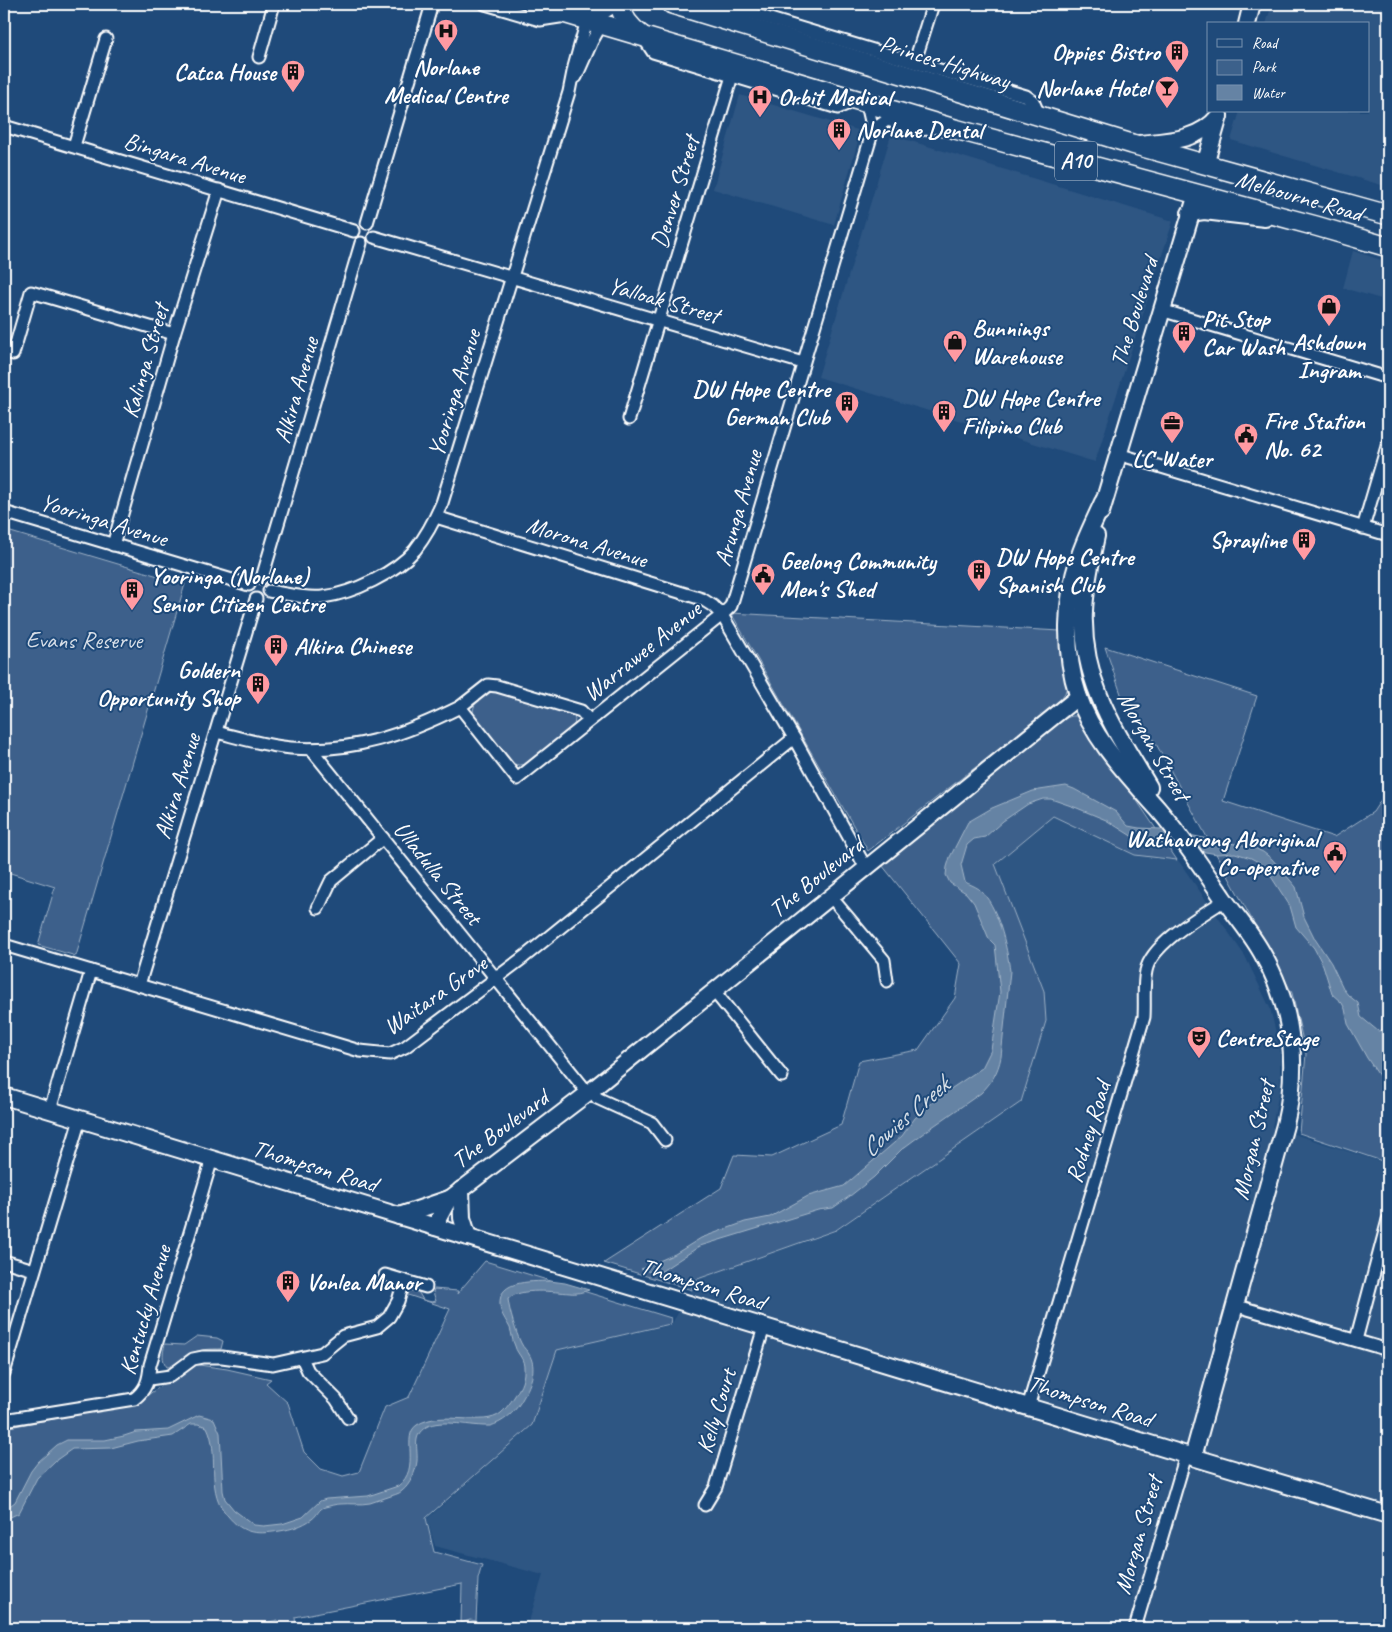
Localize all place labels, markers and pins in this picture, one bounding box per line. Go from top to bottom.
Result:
hospital icon: Norlane Medical Centre [433,18,459,52]
place label: Oppies Bistro [1052,37,1162,67]
building icon: Oppies Bistro [1164,39,1190,73]
place label: Norlane Medical Centre [384,52,510,110]
place label: Catca House [174,57,278,87]
building icon: Catca House [280,59,306,93]
place label: Norlane Hotel [1036,73,1155,103]
bar icon: Norlane Hotel [1154,75,1180,109]
place label: Orbit Medical [778,82,896,112]
hospital icon: Orbit Medical [747,84,773,118]
place label: Norlane Dental [856,115,987,145]
building icon: Norlane Dental [826,117,852,151]
shop icon: Ashdown Ingram [1316,293,1342,327]
place label: Pit Stop Car Wash [1202,304,1286,362]
place label: Bunnings Warehouse [972,313,1064,371]
building icon: Pit Stop Car Wash [1171,320,1197,354]
place label: Ashdown Ingram [1292,327,1367,385]
shop icon: Bunnings Warehouse [942,329,968,363]
place label: DW Hope Centre German Club [692,374,832,432]
place label: DW Hope Centre Filipino Club [962,383,1102,441]
building icon: DW Hope Centre German Club [834,390,860,424]
building icon: DW Hope Centre Filipino Club [931,399,957,433]
place label: Fire Station No. 62 [1264,406,1366,464]
office icon: LC Water [1159,410,1185,444]
public building icon: Fire Station No. 62 [1233,422,1259,456]
place label: LC Water [1132,444,1214,474]
place label: Sprayline [1210,525,1288,555]
building icon: Sprayline [1291,527,1317,561]
place label: DW Hope Centre Spanish Club [996,542,1136,600]
place label: Geelong Community Men's Shed [780,546,937,604]
building icon: DW Hope Centre Spanish Club [966,558,992,592]
place label: Yooringa (Norlane) Senior Citizen Centre [150,561,327,619]
public building icon: Geelong Community Men's Shed [750,562,776,596]
building icon: Yooringa (Norlane) Senior Citizen Centre [119,577,145,611]
place label: Alkira Chinese [294,631,413,661]
building icon: Alkira Chinese [263,633,289,667]
place label: Goldern Opportunity Shop [97,655,242,713]
building icon: Goldern Opportunity Shop [245,671,271,705]
place label: Wathaurong Aboriginal Co-operative [1126,824,1323,882]
public building icon: Wathaurong Aboriginal Co-operative [1322,840,1348,874]
place label: CentreStage [1216,1023,1320,1053]
theatre icon: CentreStage [1186,1025,1212,1059]
place label: Vonlea Manor [306,1267,424,1297]
building icon: Vonlea Manor [275,1269,301,1303]

